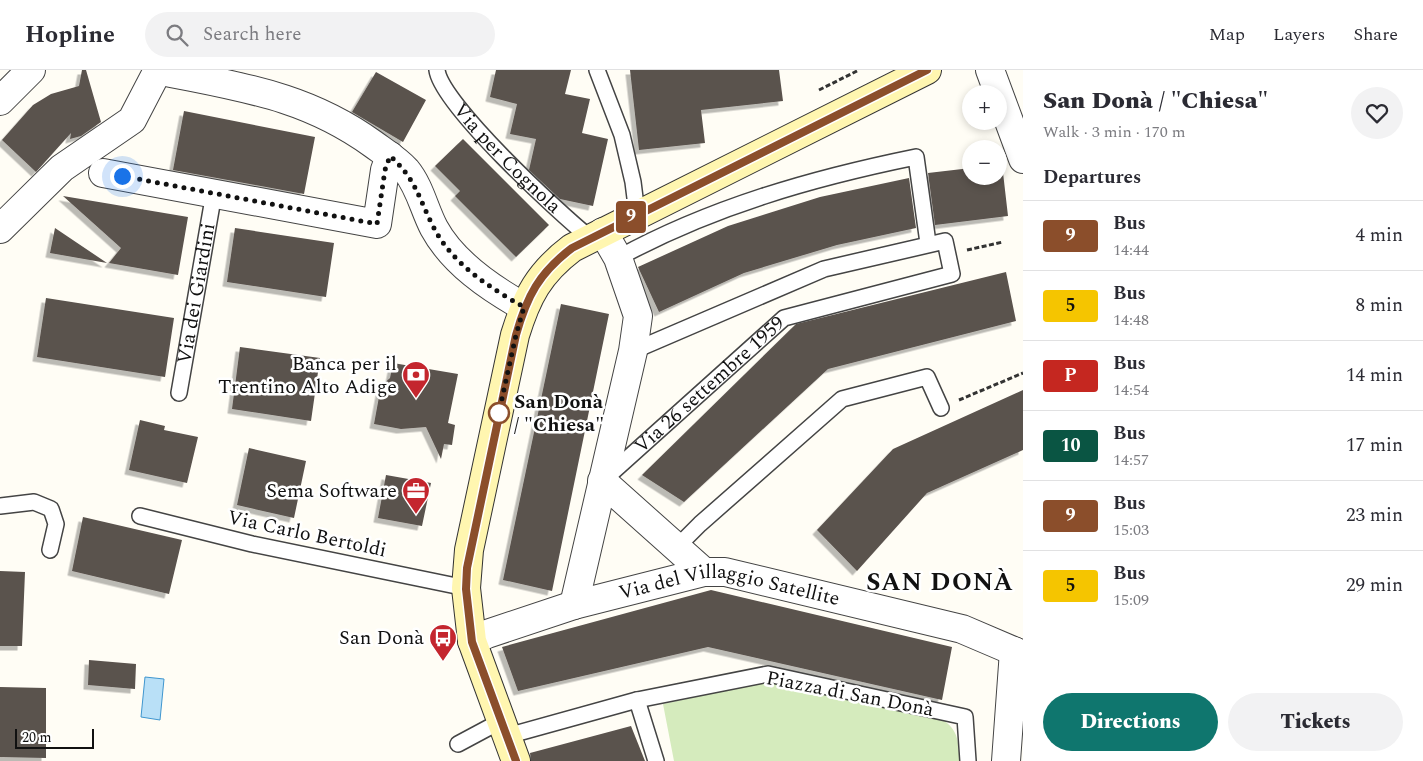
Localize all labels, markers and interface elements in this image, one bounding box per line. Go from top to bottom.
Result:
search box [145,12,495,57]
text: Hopline [25,17,115,53]
text: Search here [203,20,301,49]
icon: search [163,21,191,49]
text: Map [1209,21,1245,48]
text: Layers [1273,21,1325,48]
text: Share [1353,21,1398,48]
text: San Donà / "Chiesa" [1043,83,1268,119]
map controls [962,85,1007,185]
button: + [962,85,1007,130]
button: heart [1351,87,1403,139]
street label: Via per Cognola [446,97,568,221]
text: Walk · 3 min · 170 m [1043,120,1186,144]
button: − [962,140,1007,185]
text: Departures [1043,163,1141,192]
your location [110,164,135,189]
line badge: 9 [615,201,647,233]
text: 9 [626,203,636,230]
text: Bus [1113,209,1146,238]
street label: Via dei Giardini [169,221,223,366]
text: 4 min [1355,221,1403,250]
text: 9 [1065,222,1076,249]
text: 14:44 [1113,238,1149,262]
text: Bus [1113,279,1146,308]
text: 8 min [1355,291,1403,320]
text: 5 [1065,292,1076,319]
text: 14:48 [1113,308,1149,332]
street label: Via 26 settembre 1959 [628,309,792,461]
place label: Banca per il Trentino Alto Adige [218,349,397,402]
text: Bus [1113,349,1146,378]
bank icon: Banca per il Trentino Alto Adige [401,360,431,399]
text: 14 min [1346,361,1403,390]
text: P [1064,362,1077,389]
text: 14:54 [1113,378,1149,402]
place label: San Donà / "Chiesa" [514,387,604,440]
marker: San Donà / "Chiesa" [488,402,510,424]
text: Bus [1113,419,1146,448]
text: 17 min [1346,431,1403,460]
text: 10 [1060,432,1081,459]
text: 14:57 [1113,448,1149,472]
place label: Sema Software [266,476,397,506]
office icon: Sema Software [401,476,431,515]
text: Bus [1113,489,1146,518]
text: 23 min [1346,501,1403,530]
street label: Via Carlo Bertoldi [225,502,389,566]
text: 9 [1065,502,1076,529]
text: 15:03 [1113,518,1149,542]
street label: Via del Villaggio Satellite [616,557,843,614]
text: Bus [1113,559,1146,588]
district label: SAN DONÀ [866,564,1014,602]
text: 29 min [1346,571,1403,600]
text: 5 [1065,572,1076,599]
text: 15:09 [1113,588,1149,612]
place label: San Donà [339,623,424,653]
bus stop icon: San Donà [428,623,458,662]
street label: Piazza di San Donà [764,663,937,725]
button: Directions [1043,693,1218,751]
button: Tickets [1228,693,1403,751]
scale bar [15,726,94,749]
text: 20 m [22,727,52,748]

